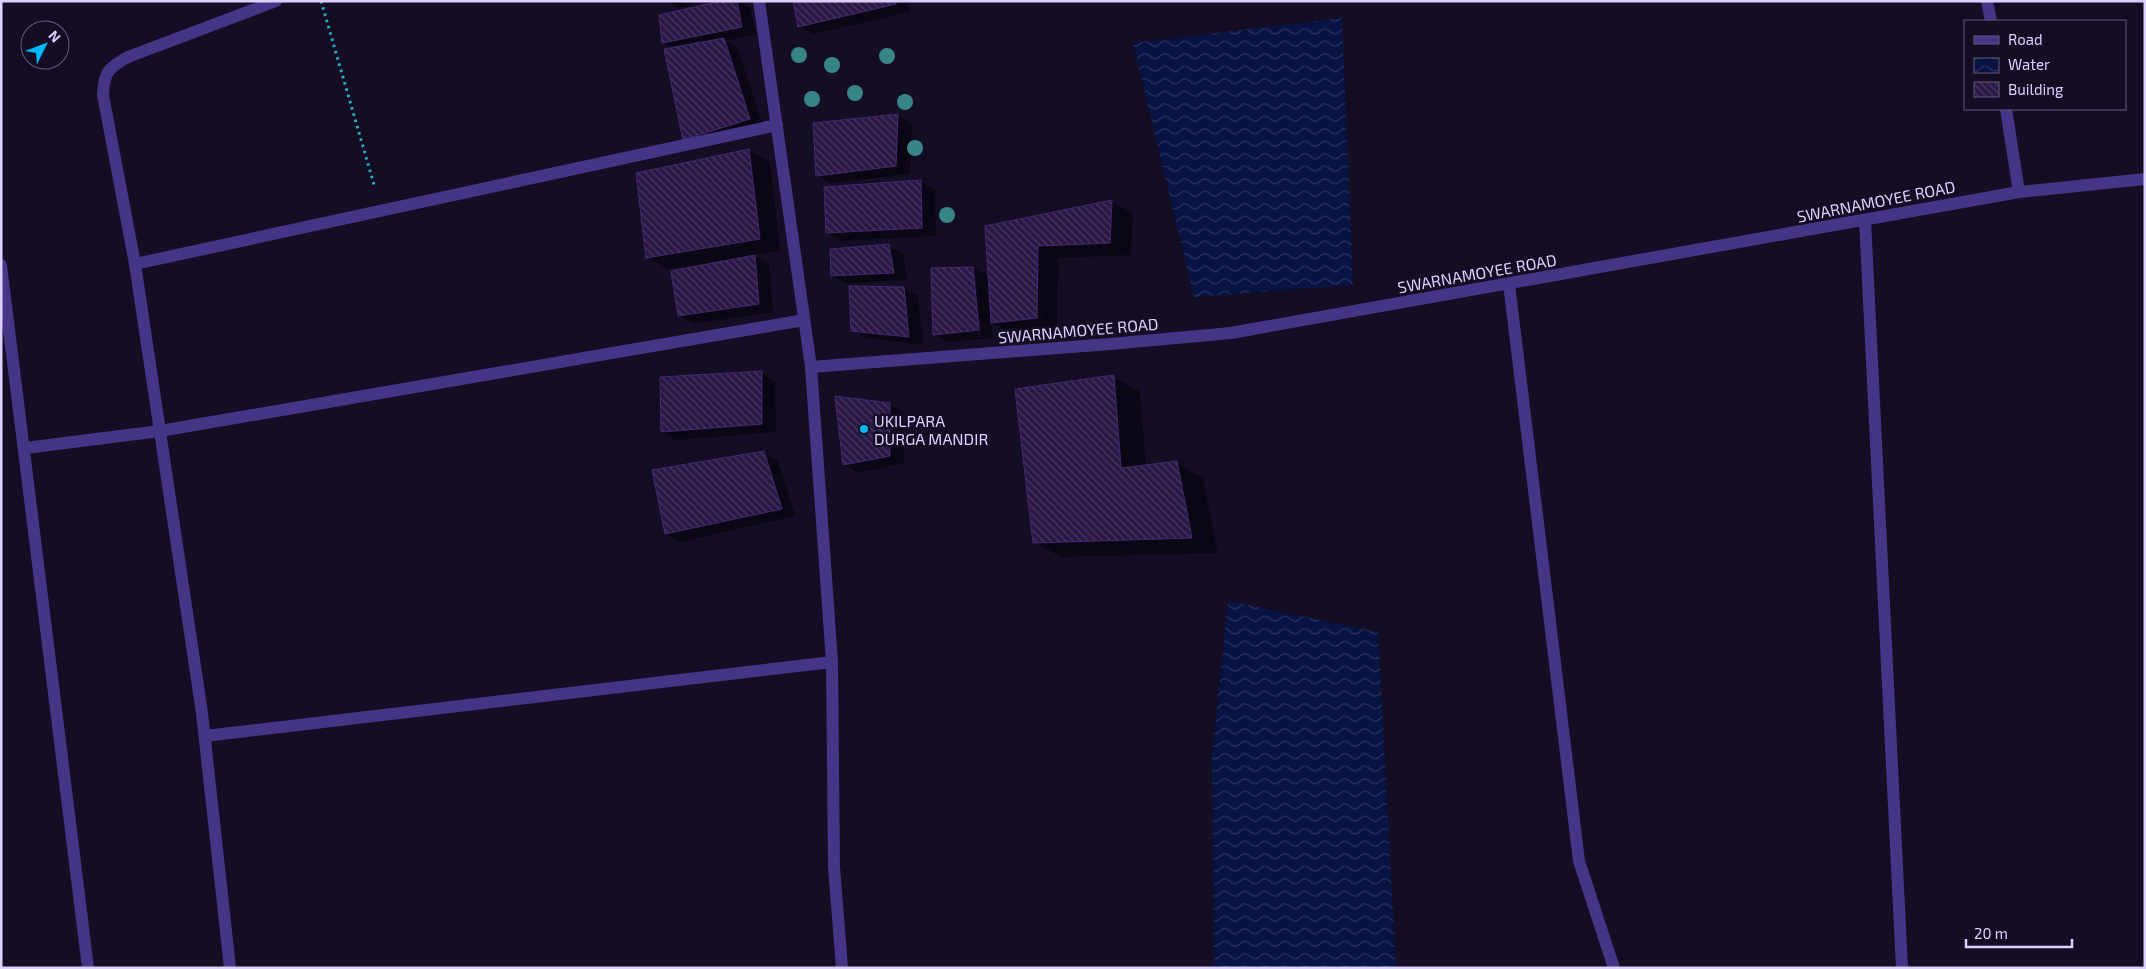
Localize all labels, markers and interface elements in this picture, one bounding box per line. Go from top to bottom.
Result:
north arrow [20,20,70,70]
legend [1964,20,2126,110]
text: N [45,27,65,45]
text: Road [2008,30,2043,48]
text: Water [2008,55,2050,73]
text: Building [2008,80,2064,98]
street label: SWARNAMOYEE ROAD [1795,176,1957,226]
street label: SWARNAMOYEE ROAD [1396,250,1558,296]
street label: SWARNAMOYEE ROAD [997,314,1159,346]
place label: UKILPARA DURGA MANDIR [874,411,988,448]
marker: UKILPARA DURGA MANDIR [858,423,870,435]
scale bar [1966,916,2072,948]
text: 20 m [1974,924,2008,942]

